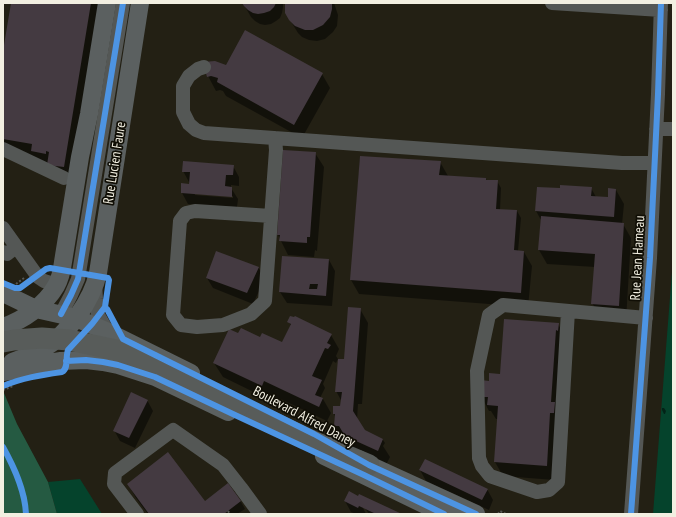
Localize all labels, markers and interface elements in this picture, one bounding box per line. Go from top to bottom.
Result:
street label: Rue Lucien Faure [100,121,130,205]
street label: Rue Jean Hameau [627,215,649,301]
street label: Boulevard Alfred Daney [250,383,358,451]

